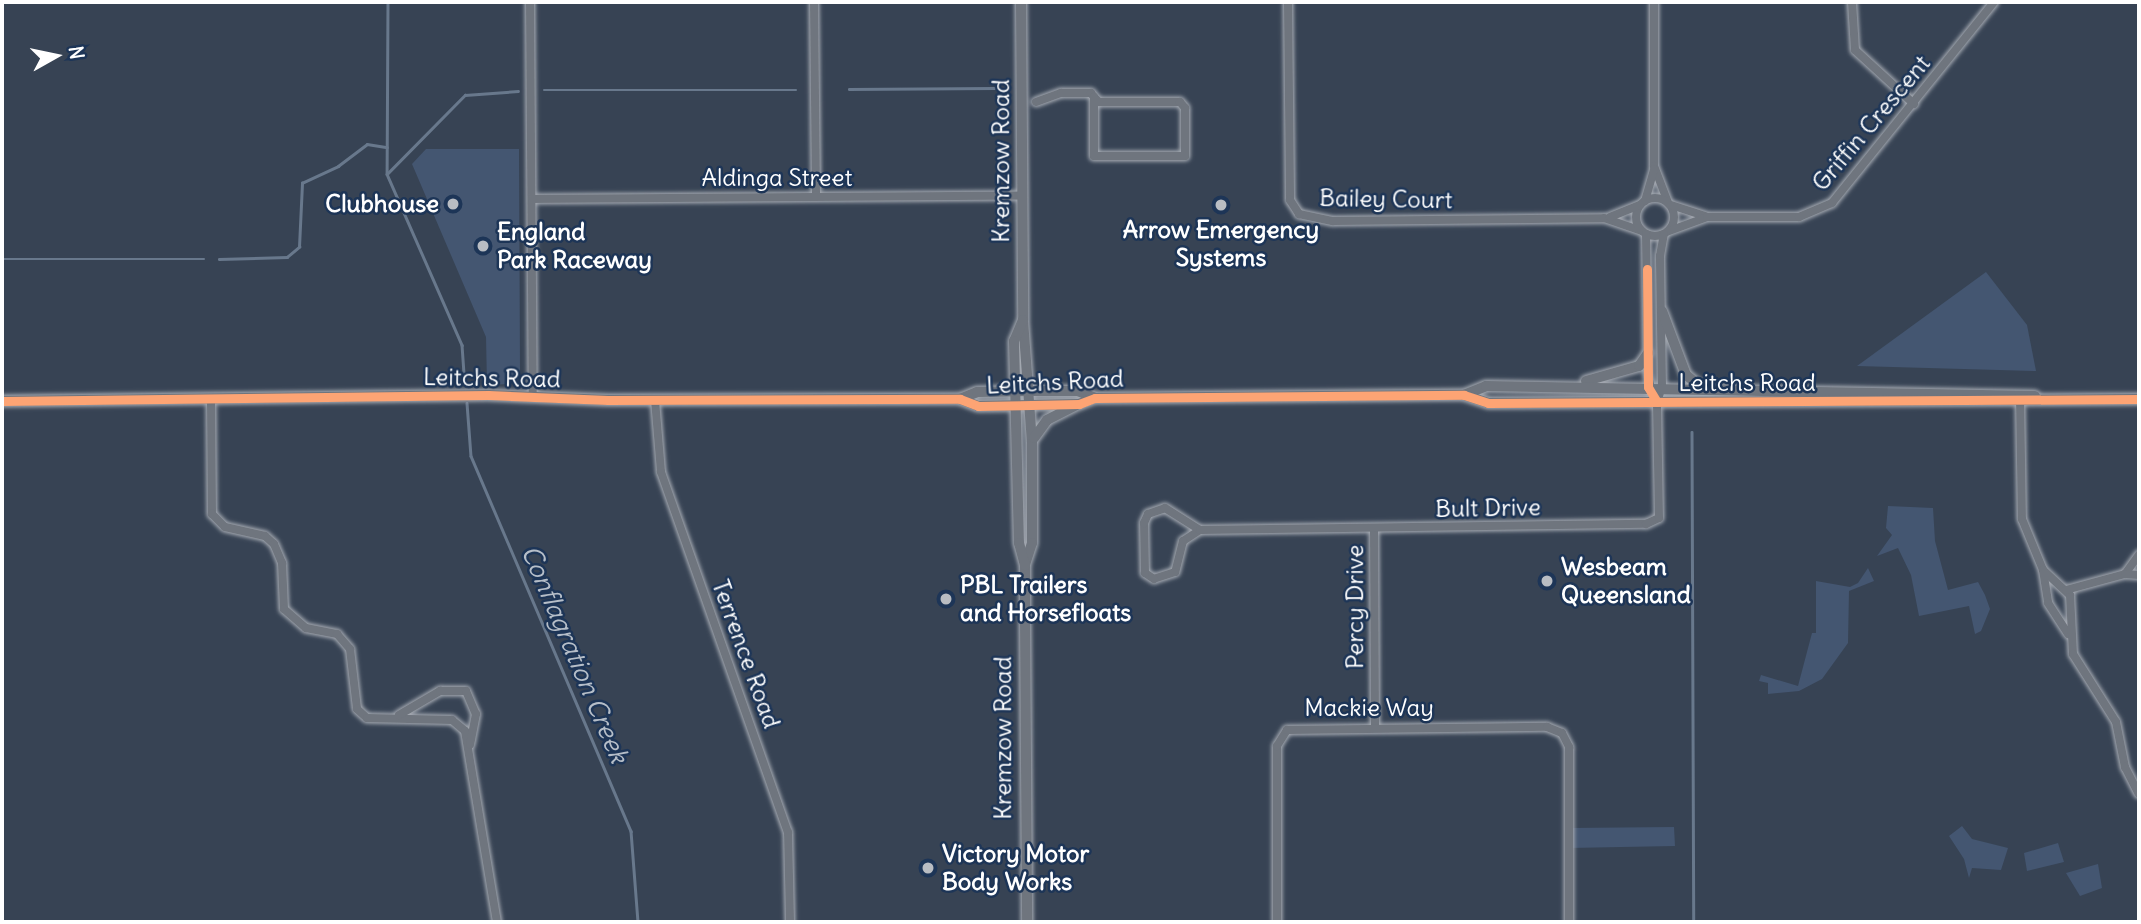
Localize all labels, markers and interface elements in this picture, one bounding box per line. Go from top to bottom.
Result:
north arrow [21,21,91,91]
text: N [64,44,90,61]
street label: Griffin Crescent [1806,49,1936,197]
street label: Kremzow Road [987,79,1015,243]
street label: Aldinga Street [701,164,853,192]
street label: Bailey Court [1319,183,1453,215]
place label: Clubhouse [325,190,439,218]
marker: Clubhouse [445,196,461,212]
marker: Arrow Emergency Systems [1213,197,1229,213]
place label: Arrow Emergency Systems [1123,216,1319,272]
place label: England Park Raceway [497,218,652,274]
marker: England Park Raceway [475,238,491,254]
street label: Leitchs Road [423,362,561,394]
street label: Leitchs Road [985,364,1125,400]
street label: Leitchs Road [1678,369,1816,397]
street label: Bult Drive [1435,493,1541,523]
water label: Conflagration Creek [515,540,635,768]
street label: Percy Drive [1341,545,1369,669]
place label: Wesbeam Queensland [1561,553,1691,609]
place label: PBL Trailers and Horsefloats [960,571,1131,627]
marker: Wesbeam Queensland [1539,573,1555,589]
street label: Terrence Road [706,576,786,732]
marker: PBL Trailers and Horsefloats [938,591,954,607]
street label: Kremzow Road [989,656,1017,820]
street label: Mackie Way [1304,694,1434,722]
place label: Victory Motor Body Works [942,840,1089,896]
marker: Victory Motor Body Works [920,860,936,876]

